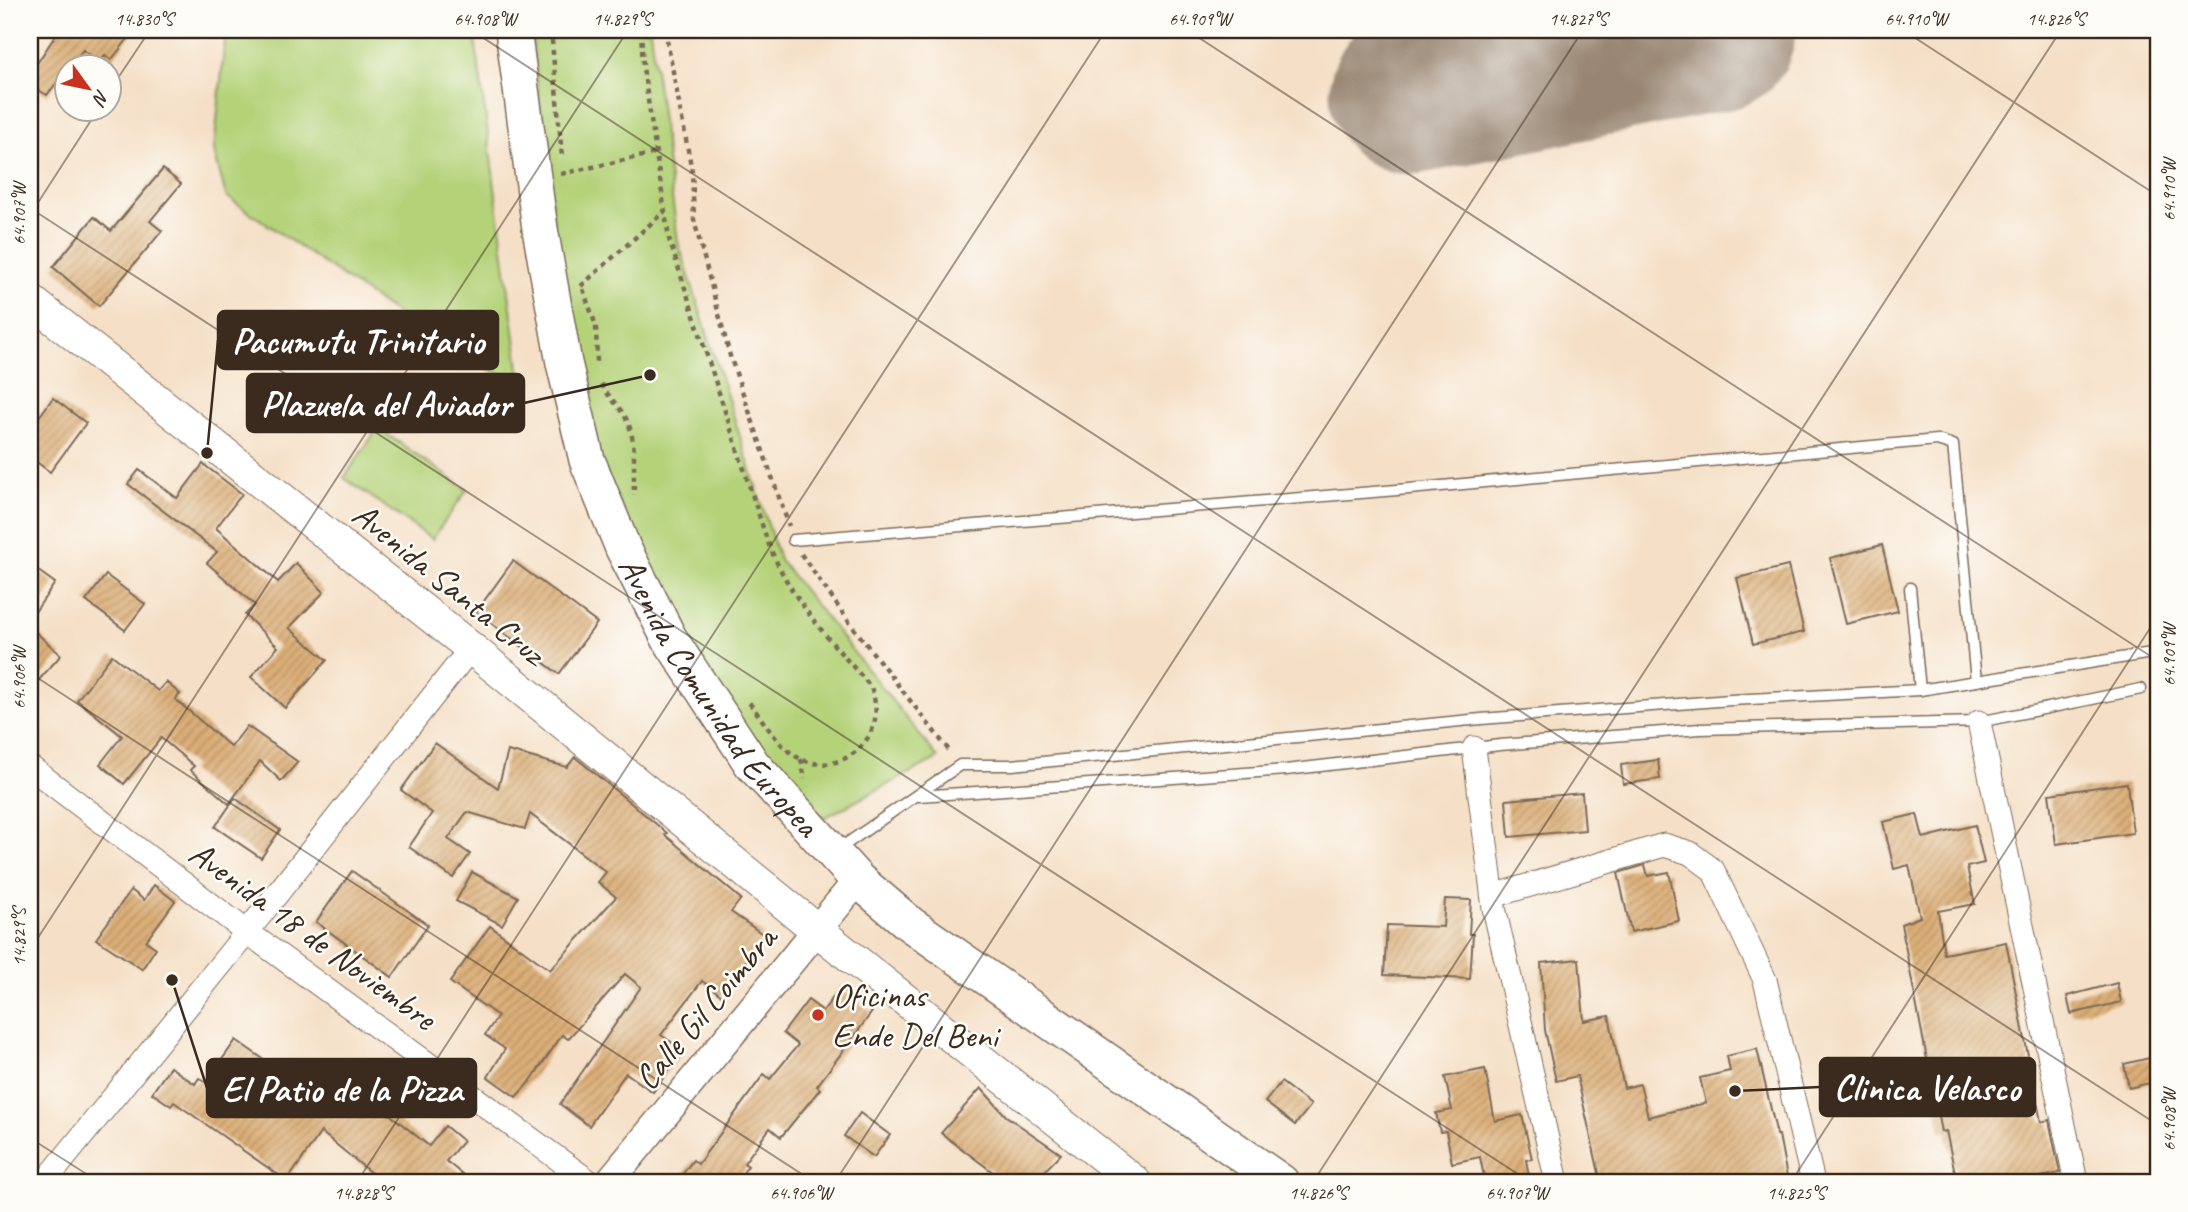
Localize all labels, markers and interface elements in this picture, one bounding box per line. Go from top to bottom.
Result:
text: 14.830°S [115,8,176,30]
text: 64.908°W [454,8,519,30]
text: 14.829°S [593,8,654,30]
text: 64.909°W [1169,8,1234,30]
text: 14.827°S [1549,8,1610,30]
text: 64.910°W [1885,8,1950,30]
text: 14.826°S [2027,8,2088,30]
north arrow [52,52,122,122]
text: N [86,85,115,111]
text: 64.910°W [2158,156,2180,221]
text: 64.907°W [8,180,30,245]
callout: Pacumutu Trinitario [218,311,498,369]
text: Pacumutu Trinitario [232,317,487,364]
callout: Plazuela del Aviador [247,374,524,432]
text: Plazuela del Aviador [261,380,515,427]
street label: Avenida Santa Cruz [343,492,557,677]
street label: Avenida Comunidad Europea [608,549,830,847]
text: 64.909°W [2158,621,2180,686]
text: 64.906°W [8,644,30,709]
street label: Avenida 18 de Noviembre [180,831,447,1042]
text: 14.829°S [8,905,30,966]
street label: Calle Gil Coimbra [624,915,788,1099]
place label: Oficinas Ende Del Beni [832,973,1002,1058]
marker: Oficinas Ende Del Beni [810,1007,826,1023]
callout: Clinica Velasco [1820,1058,2035,1116]
callout: El Patio de la Pizza [207,1059,476,1117]
text: Clinica Velasco [1834,1064,2023,1111]
text: El Patio de la Pizza [222,1065,466,1112]
text: 64.908°W [2158,1086,2180,1151]
text: 14.828°S [334,1182,395,1204]
text: 64.906°W [770,1182,835,1204]
text: 14.826°S [1289,1182,1350,1204]
text: 64.907°W [1486,1182,1551,1204]
text: 14.825°S [1767,1182,1828,1204]

